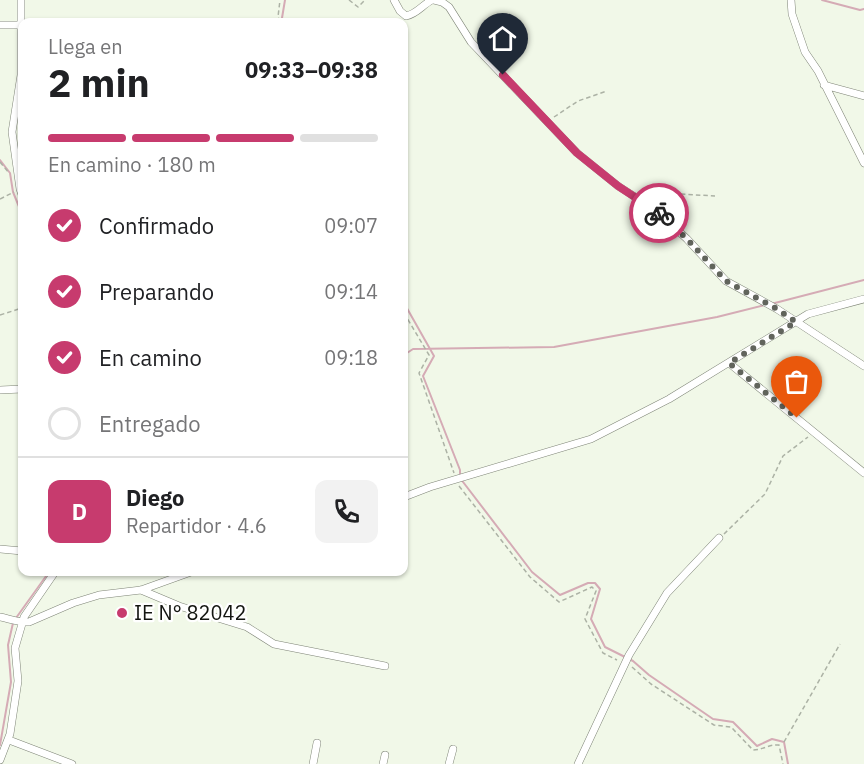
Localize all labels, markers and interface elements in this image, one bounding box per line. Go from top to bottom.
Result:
pin [477,13,528,75]
icon: home [486,22,519,55]
text: Llega en [48,33,123,60]
text: 09:33–09:38 [245,55,378,84]
text: 2 min [48,57,150,108]
text: En camino · 180 m [48,151,216,178]
courier [629,183,689,243]
icon: bike [643,197,676,230]
icon: check [48,209,81,242]
text: Confirmado [99,211,214,240]
text: 09:07 [324,212,378,239]
icon: check [48,275,81,308]
text: Preparando [99,277,214,306]
text: 09:14 [324,278,378,305]
icon: check [48,341,81,374]
text: En camino [99,343,202,372]
text: 09:18 [324,344,378,371]
pin [771,356,822,418]
icon: bag [780,365,813,398]
text: Entregado [99,409,200,438]
button: phone [315,480,378,543]
text: Diego [126,483,184,512]
text: D [72,497,87,526]
text: Repartidor · 4.6 [126,512,267,539]
place label: IE N° 82042 [134,599,247,626]
marker: IE N° 82042 [115,606,129,620]

